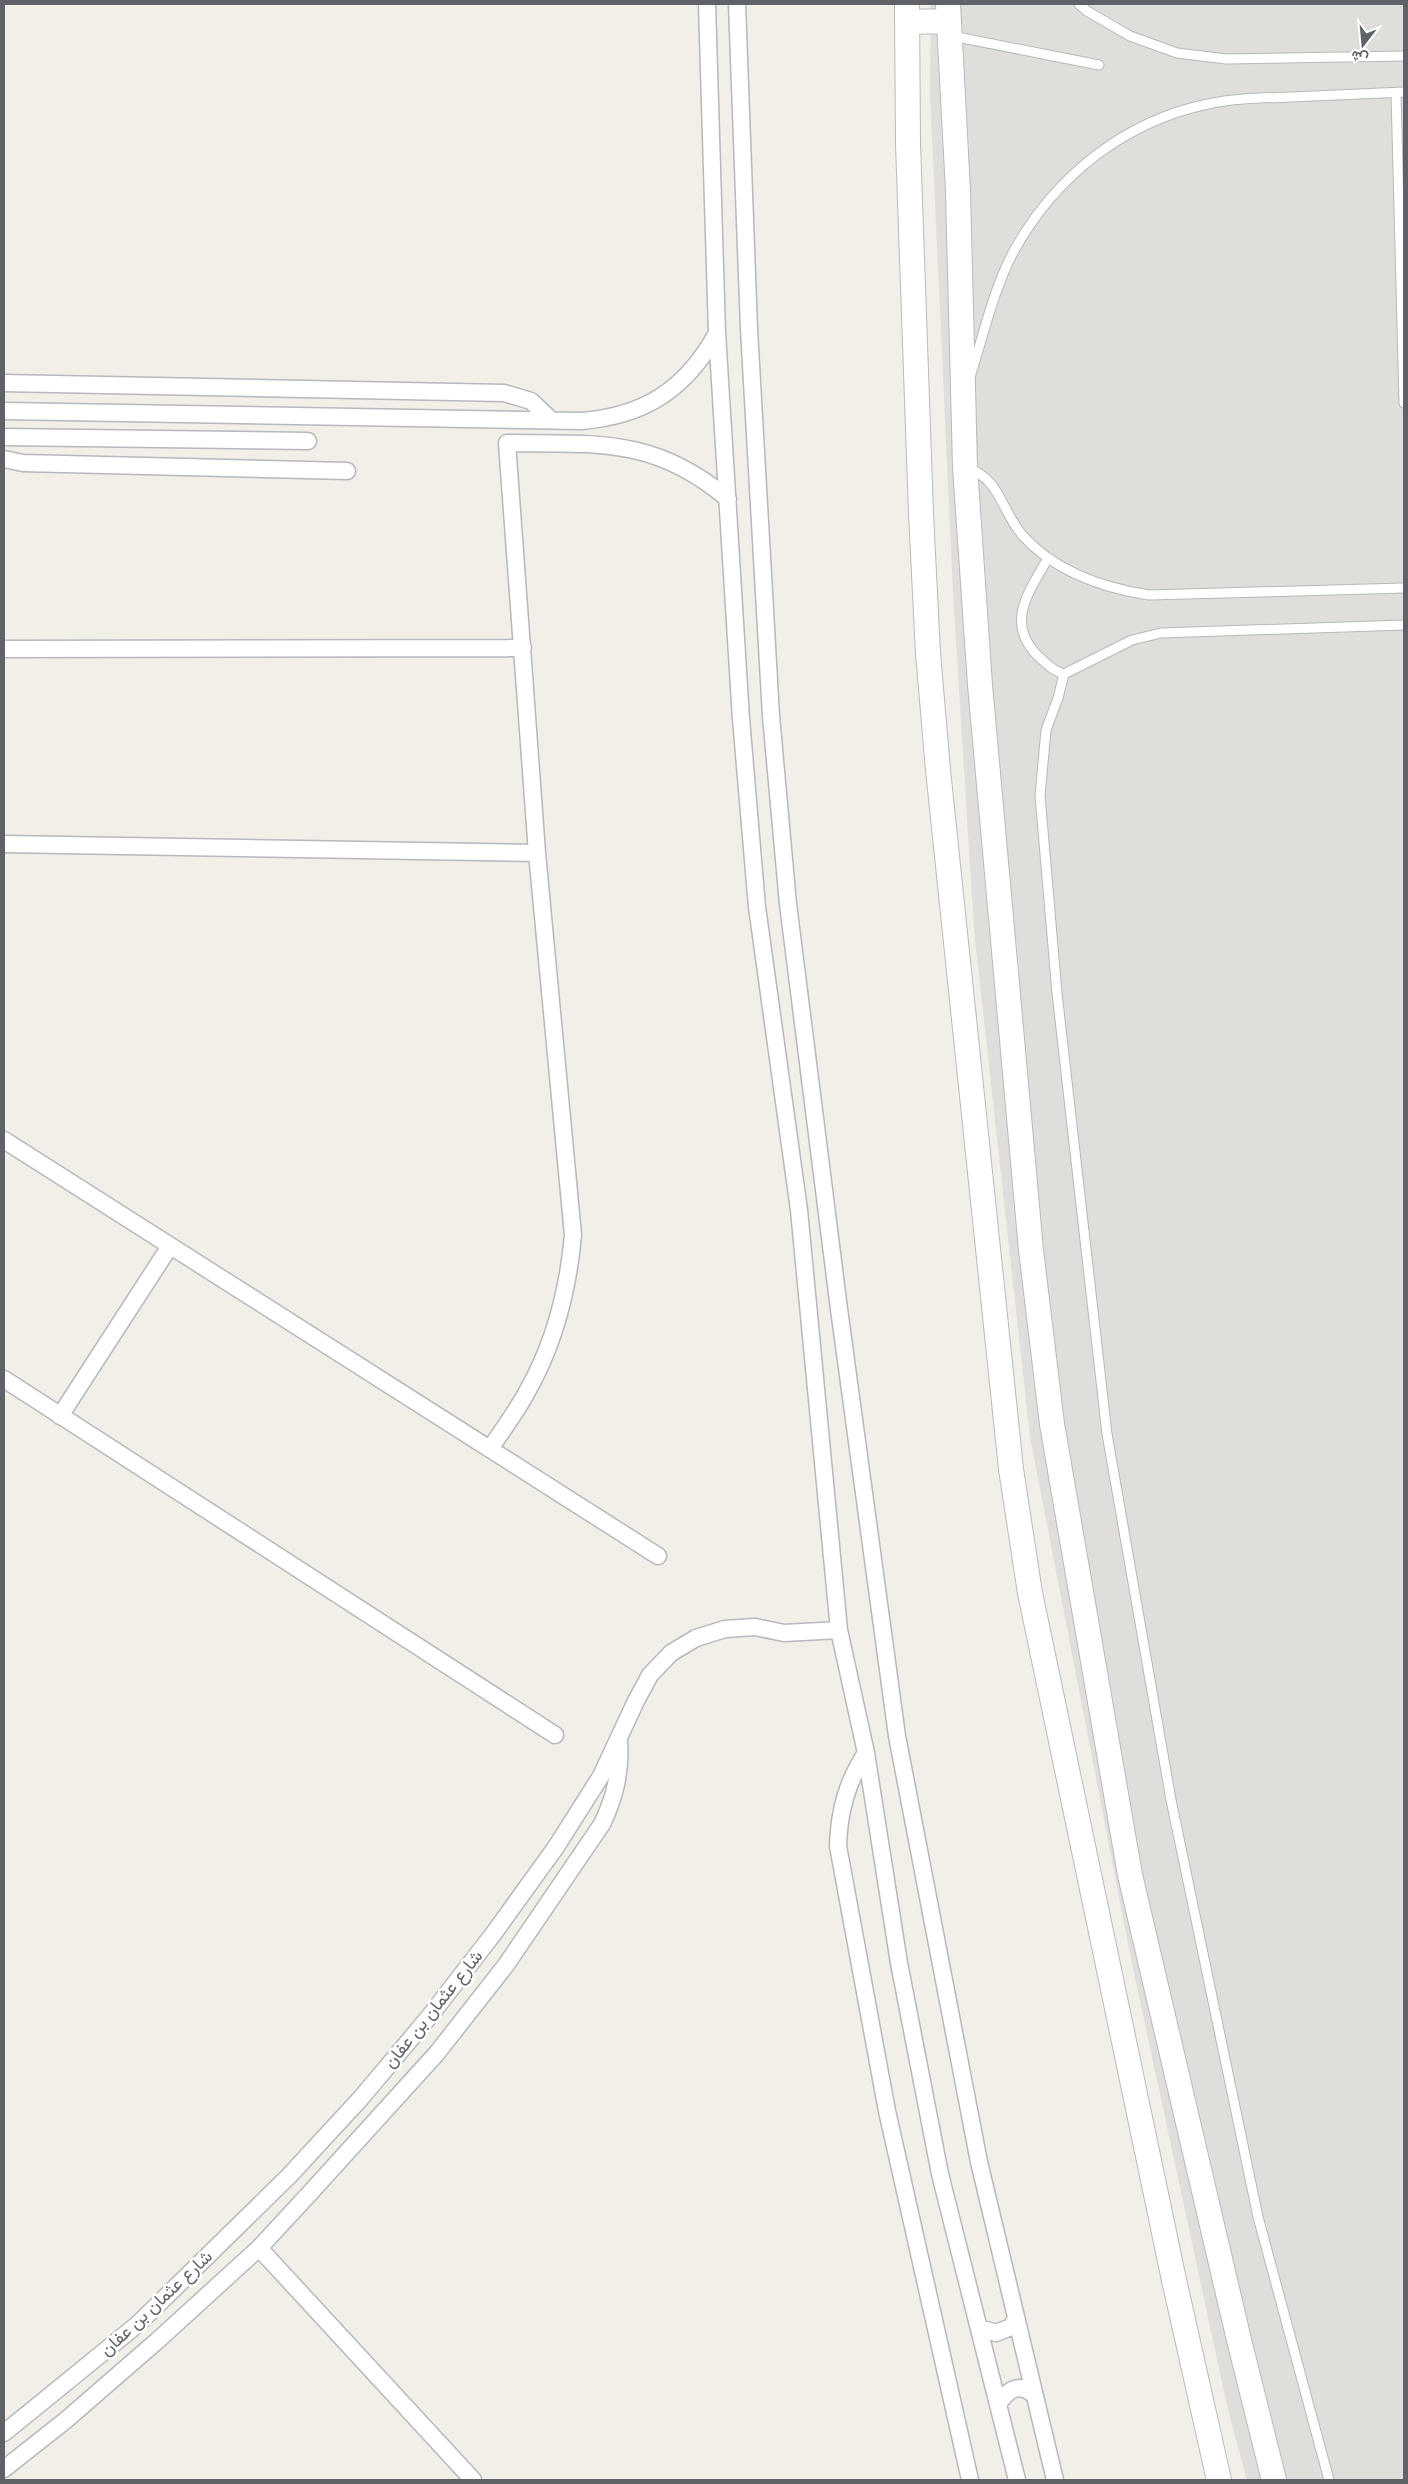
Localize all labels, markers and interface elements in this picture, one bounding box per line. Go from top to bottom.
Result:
north arrow [1338,20,1388,70]
text: ش [1349,46,1370,68]
street label: شارع عثمان بن عفان [379,1945,488,2073]
street label: شارع عثمان بن عفان [95,2245,217,2361]

